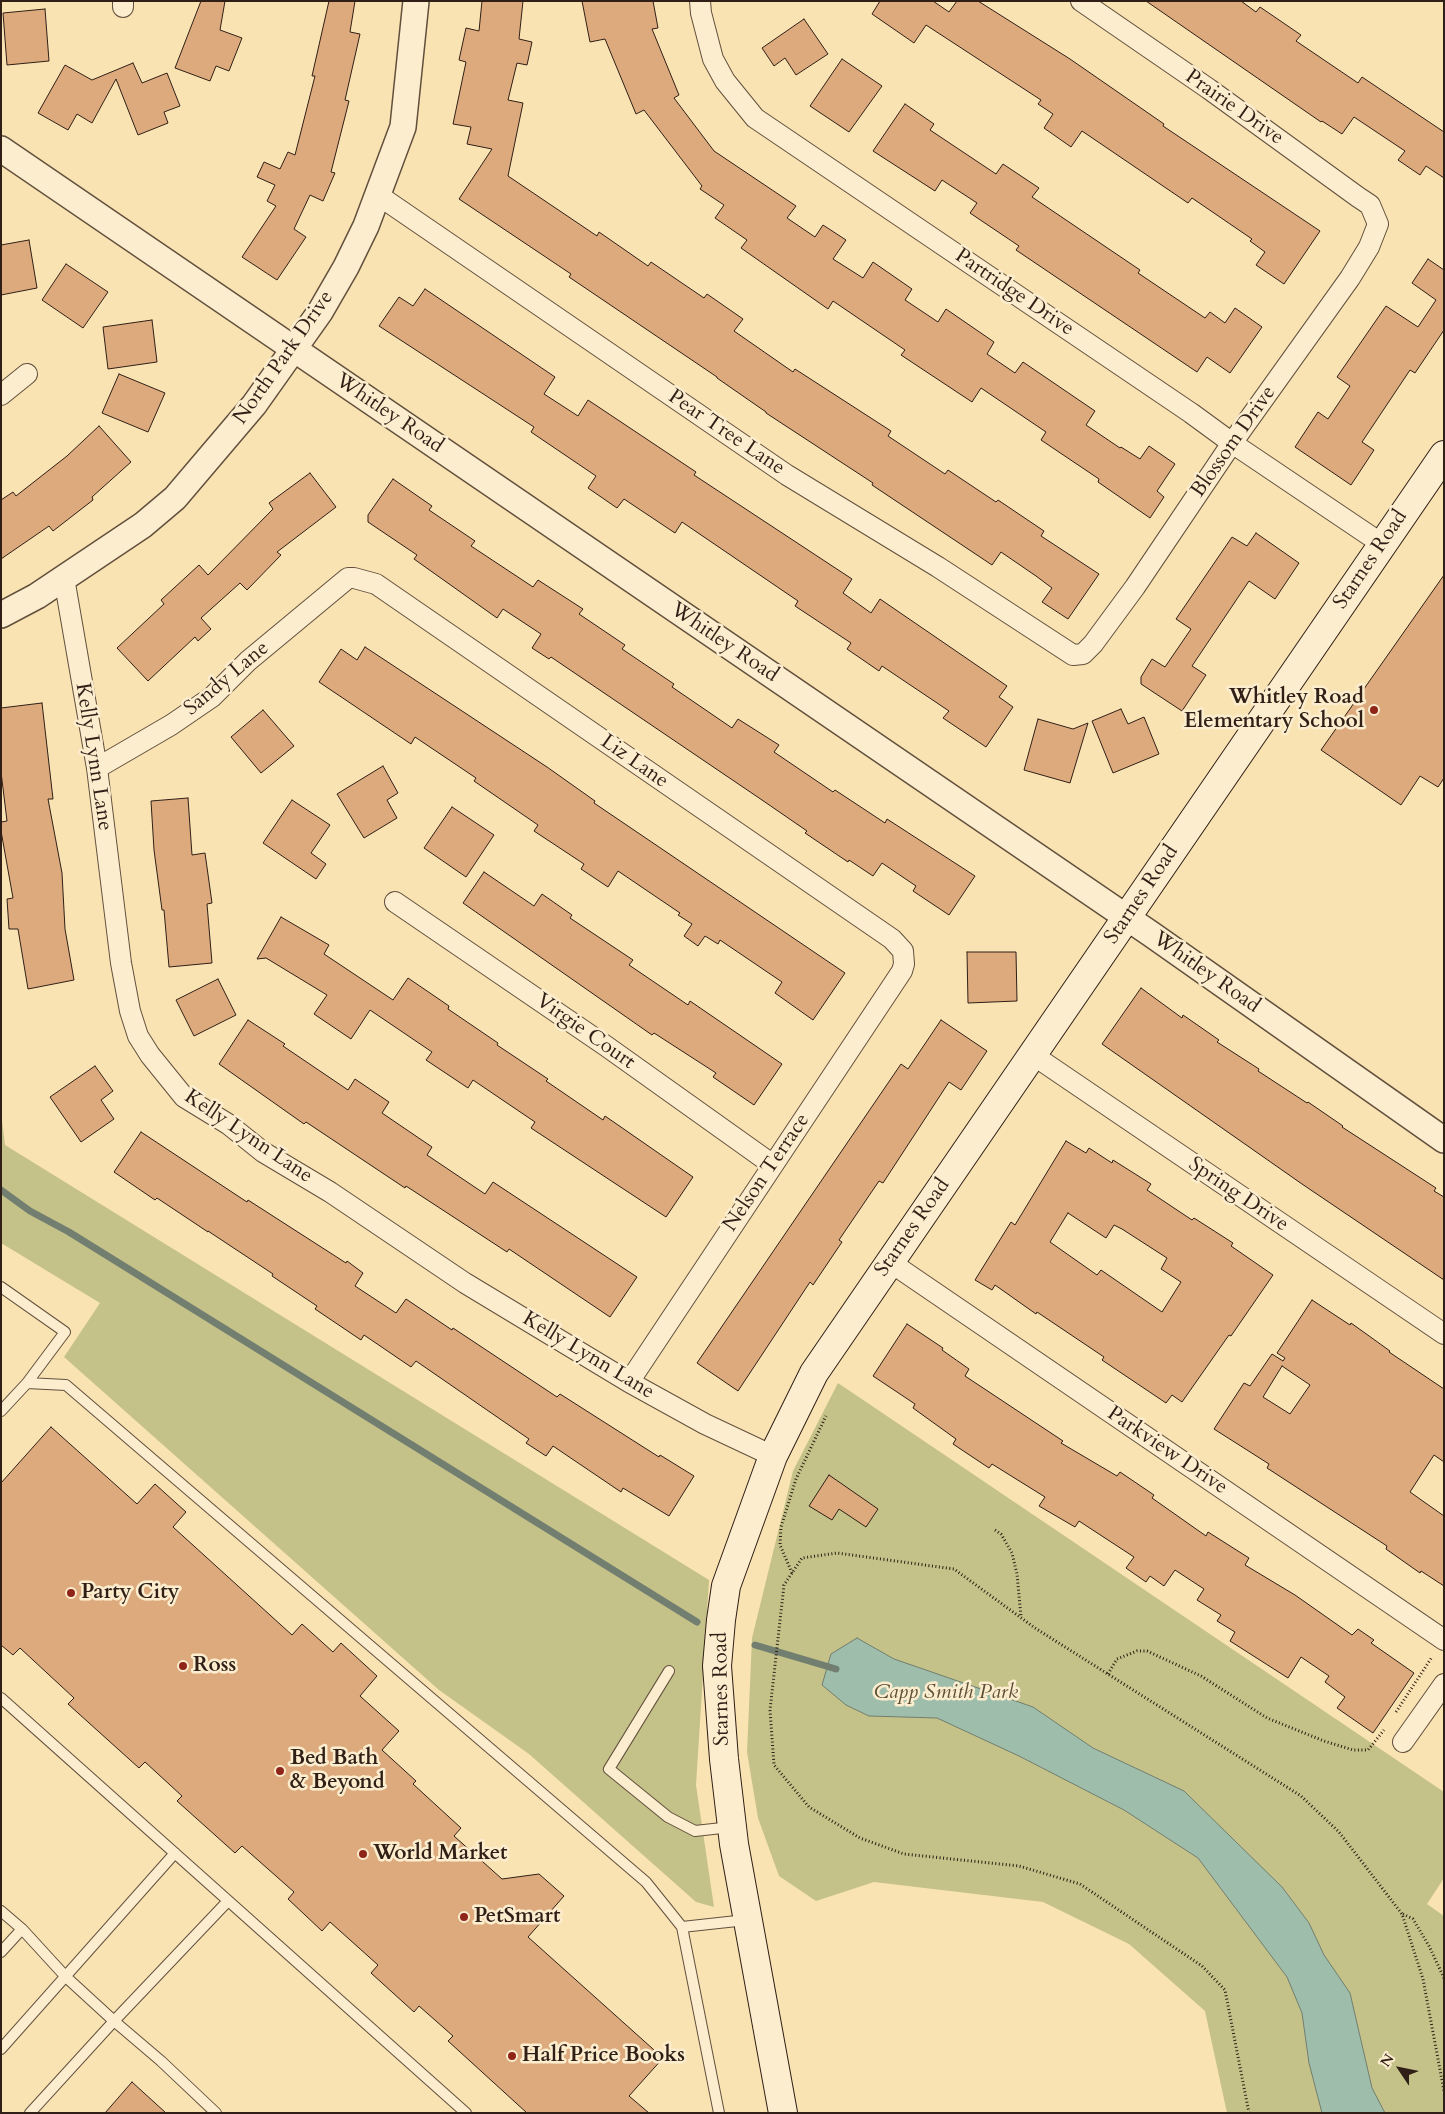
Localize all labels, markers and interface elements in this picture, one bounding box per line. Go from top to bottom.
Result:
street label: Prairie Drive [1180,65,1288,151]
street label: Partridge Drive [950,244,1078,342]
street label: North Park Drive [228,286,340,430]
street label: Whitley Road [330,369,448,459]
street label: Blossom Drive [1186,381,1282,503]
street label: Pear Tree Lane [663,385,789,481]
street label: Starnes Road [1329,506,1413,614]
street label: Whitley Road [665,598,783,688]
street label: Sandy Lane [180,636,274,722]
street label: Kelly Lynn Lane [69,681,117,833]
place label: Whitley Road Elementary School [1184,685,1364,735]
marker: Whitley Road Elementary School [1368,704,1380,716]
street label: Liz Lane [595,730,673,794]
street label: Starnes Road [1100,841,1184,949]
street label: Whitley Road [1148,927,1264,1019]
street label: Virgie Court [531,989,639,1075]
street label: Kelly Lynn Lane [179,1085,317,1189]
street label: Nelson Terrace [718,1109,816,1237]
street label: Spring Drive [1183,1152,1293,1238]
street label: Starnes Road [870,1174,956,1282]
street label: Kelly Lynn Lane [518,1307,658,1405]
street label: Parkview Drive [1102,1401,1232,1501]
place label: Party City [81,1580,179,1606]
marker: Party City [65,1587,77,1599]
street label: Starnes Road [708,1632,736,1746]
place label: Ross [193,1653,236,1679]
marker: Ross [177,1660,189,1672]
park label: Capp Smith Park [874,1680,1018,1706]
place label: Bed Bath & Beyond [290,1746,385,1796]
marker: Bed Bath & Beyond [274,1765,286,1777]
place label: World Market [373,1841,507,1867]
marker: World Market [357,1848,369,1860]
place label: PetSmart [474,1904,560,1930]
marker: PetSmart [458,1911,470,1923]
place label: Half Price Books [522,2043,685,2069]
north arrow [1375,2044,1425,2094]
marker: Half Price Books [506,2050,518,2062]
text: N [1376,2050,1398,2071]

